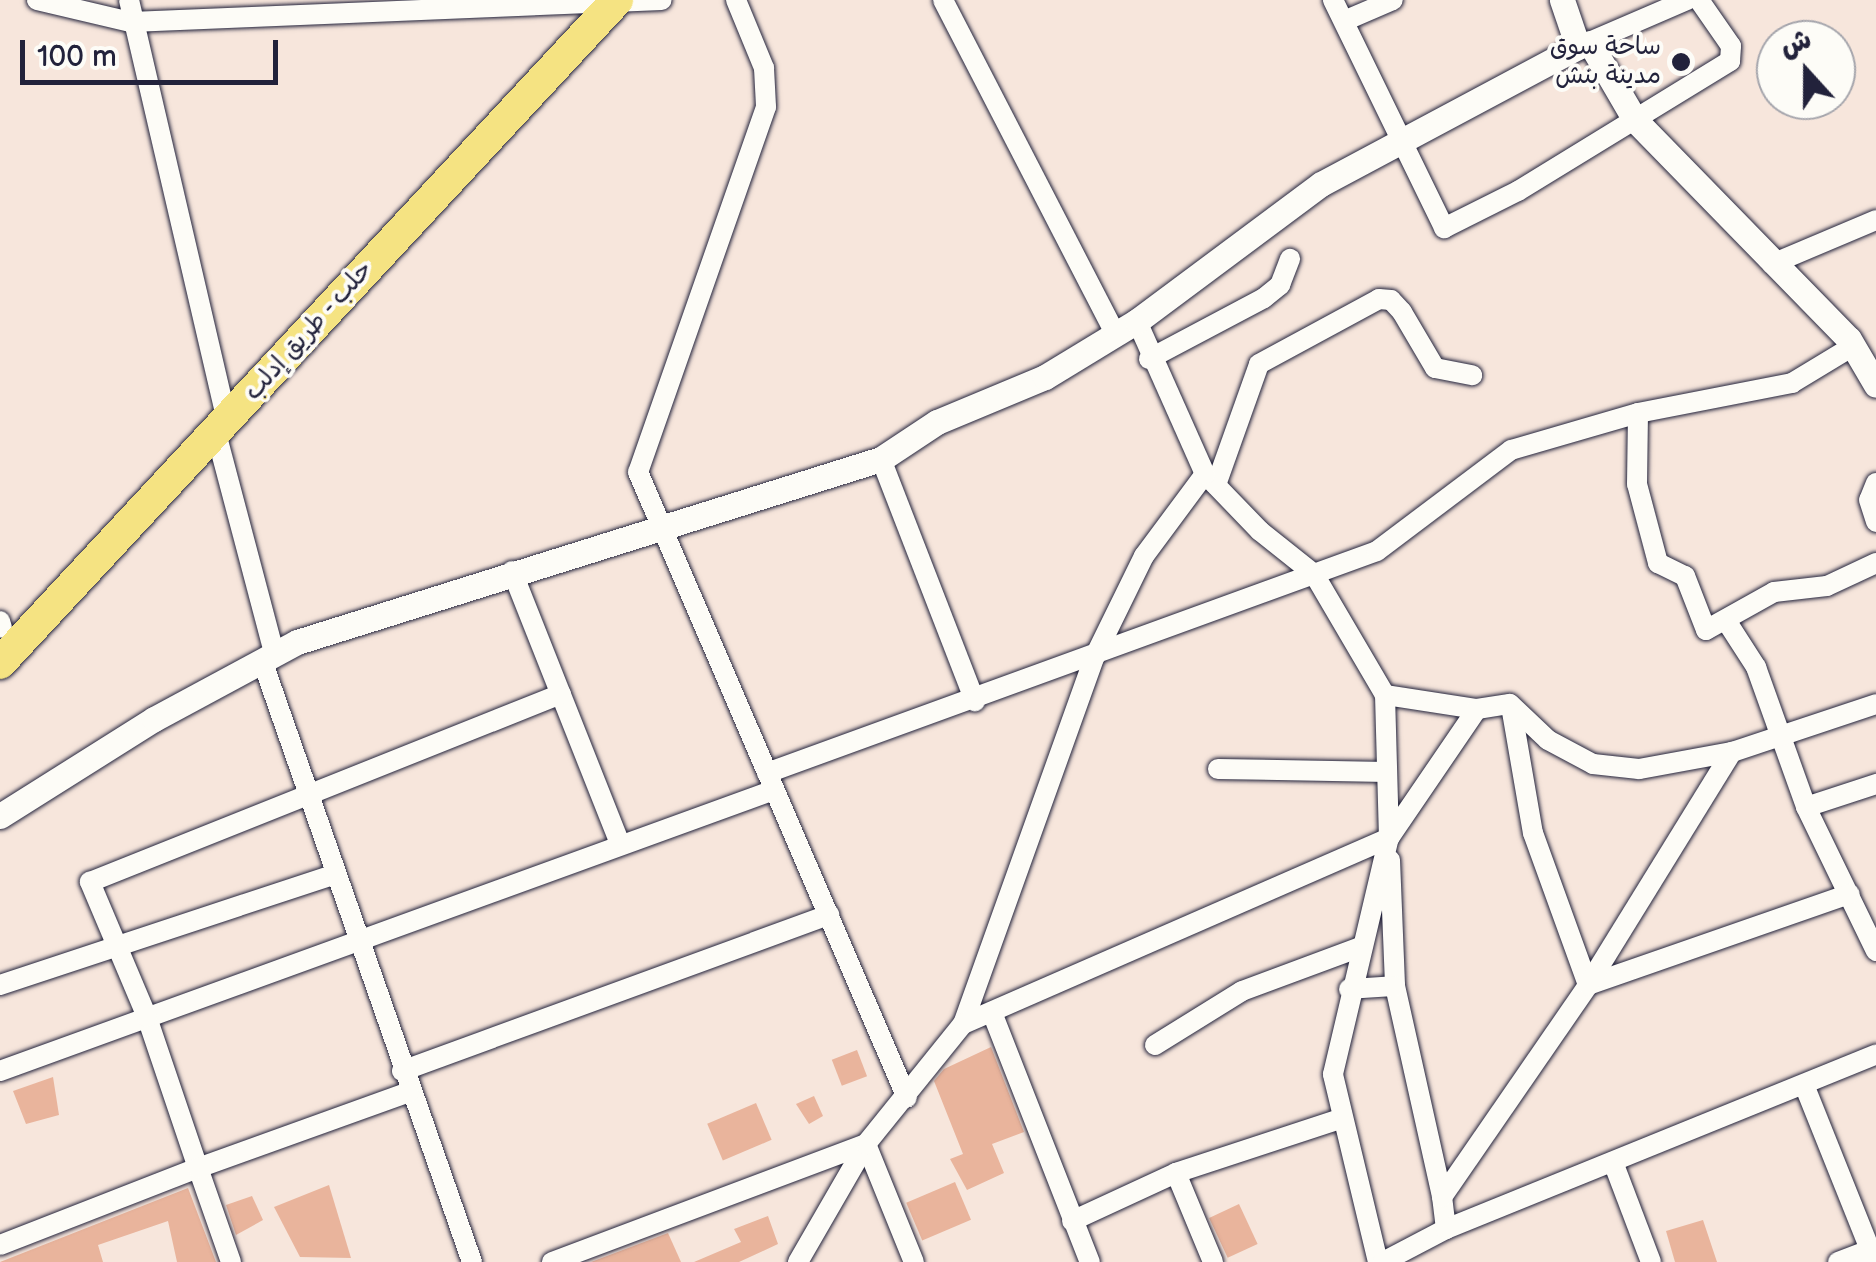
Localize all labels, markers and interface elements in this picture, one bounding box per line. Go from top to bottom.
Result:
scale bar [25,20,282,82]
north arrow [1756,20,1856,120]
text: ش [1775,22,1816,64]
place label: ساحة سوق مدينة بنش [1550,33,1661,92]
text: 100 m [37,39,117,75]
marker: ساحة سوق مدينة بنش [1670,51,1692,73]
street label: حلب - طريق إدلب [238,254,380,408]

